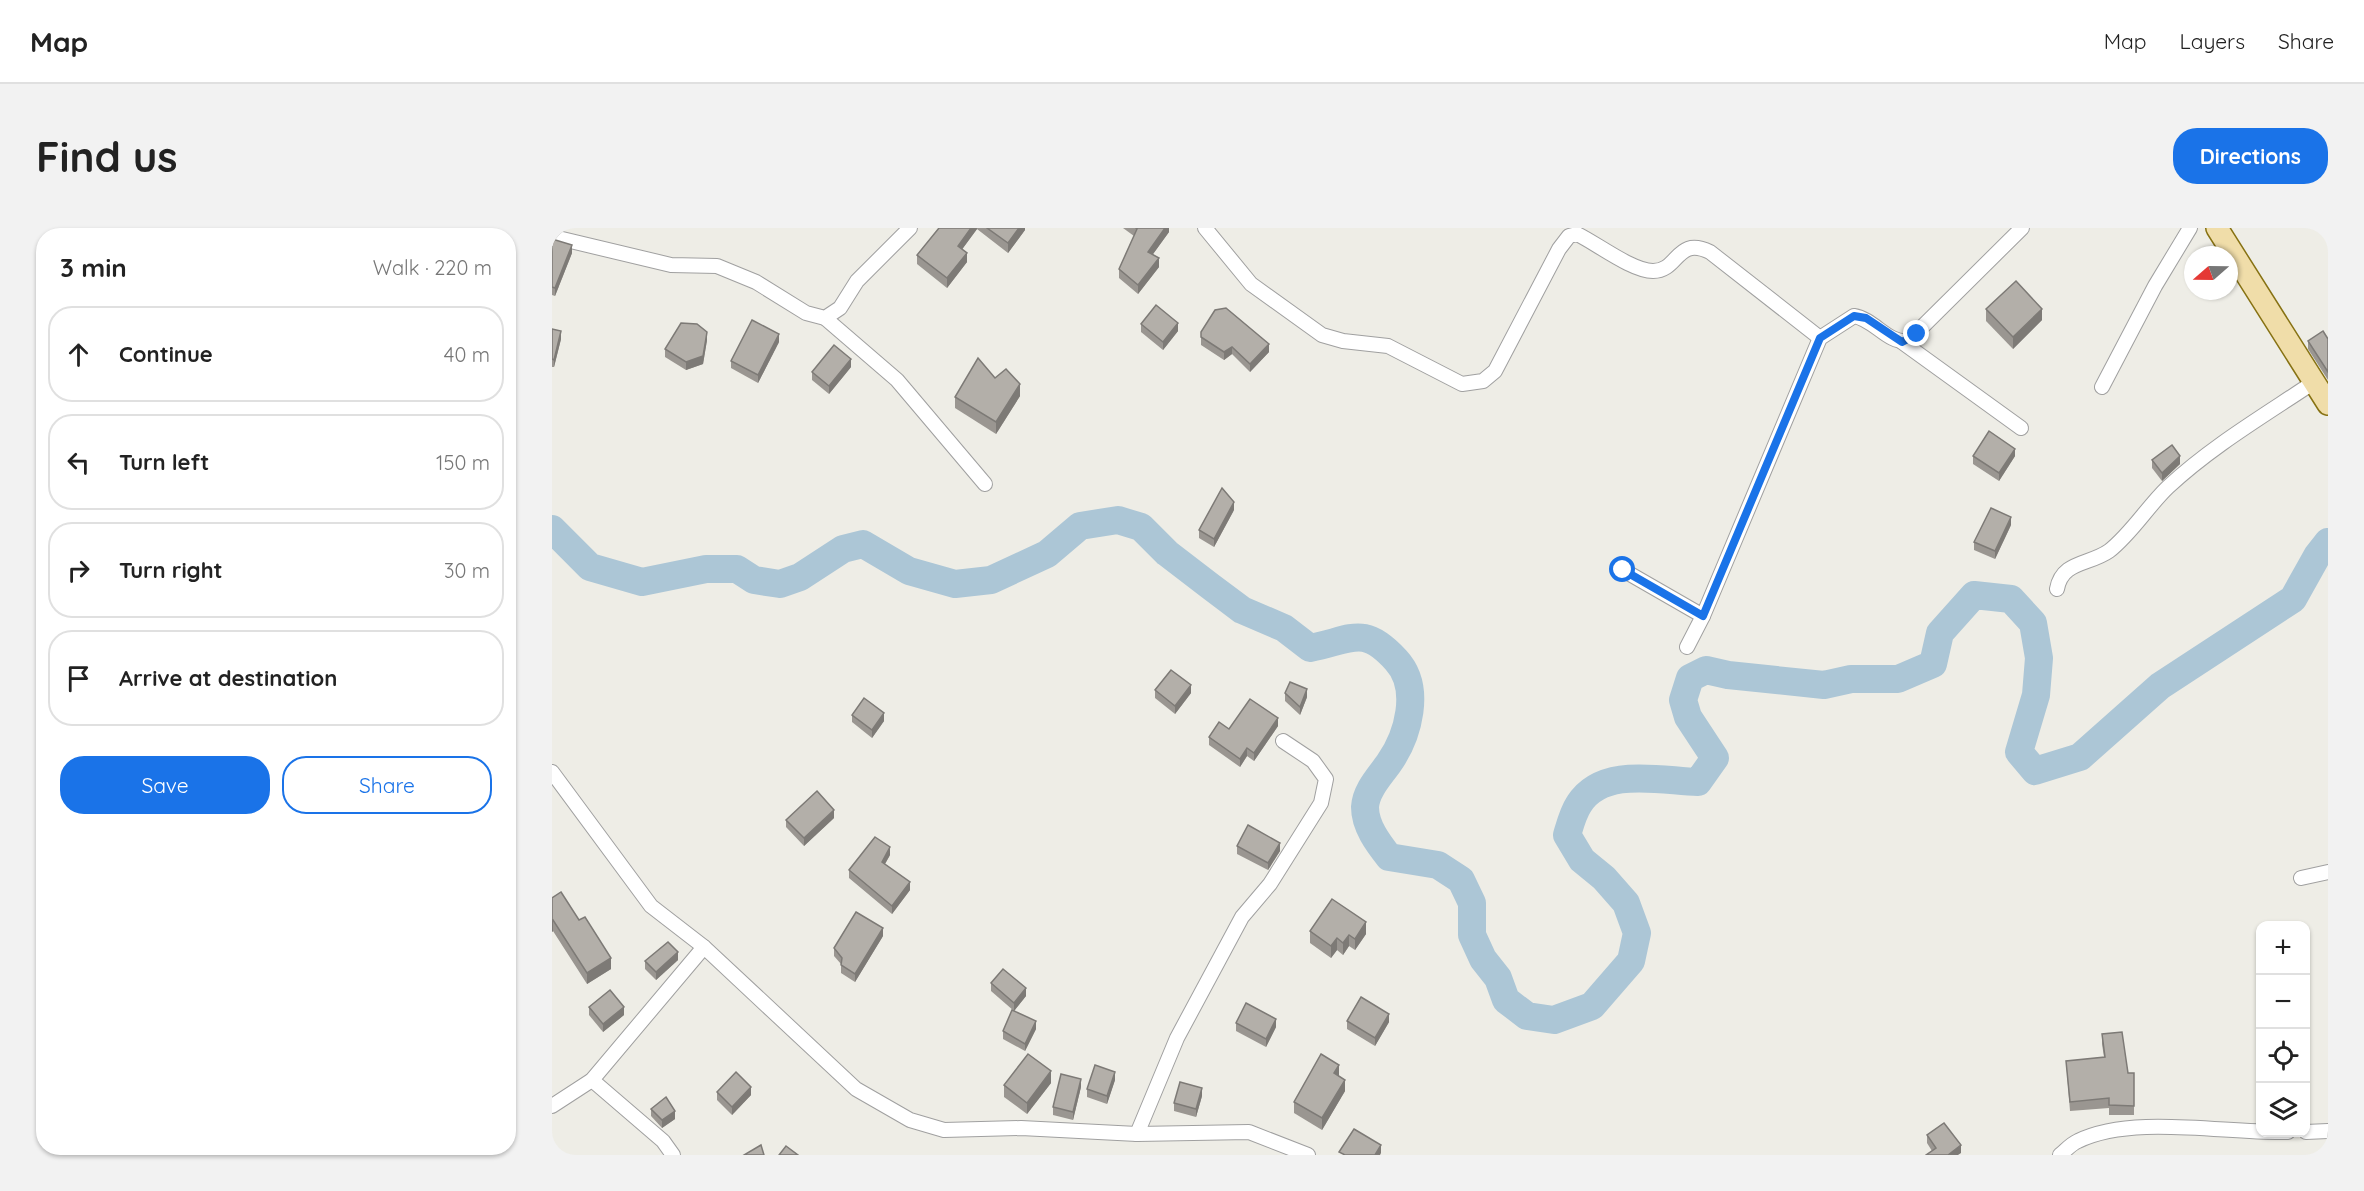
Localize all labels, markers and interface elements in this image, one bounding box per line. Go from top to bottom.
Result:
text: Map [30,24,88,59]
text: Map [2104,28,2147,54]
text: Layers [2180,28,2245,54]
text: Share [2278,28,2334,54]
button: Directions [2173,128,2328,184]
text: Find us [36,130,178,183]
north arrow [2184,246,2238,300]
text: 3 min [60,251,127,284]
text: Walk · 220 m [373,255,492,280]
route end [1903,320,1929,346]
icon: ahead [62,338,95,371]
text: Continue [119,340,213,368]
text: 40 m [444,342,490,367]
icon: left [62,446,95,479]
text: Turn left [119,448,209,476]
text: 150 m [436,450,490,475]
icon: right [62,554,95,587]
text: Turn right [119,556,223,584]
route start [1609,556,1635,582]
text: 30 m [444,558,490,583]
icon: arrive [62,662,95,695]
text: Arrive at destination [119,664,337,692]
button: Save [60,756,270,814]
button: Share [282,756,492,814]
map controls [2256,921,2310,1137]
button: + [2256,921,2310,975]
button: − [2256,975,2310,1029]
button: locate [2256,1029,2310,1083]
button: layers [2256,1083,2310,1137]

